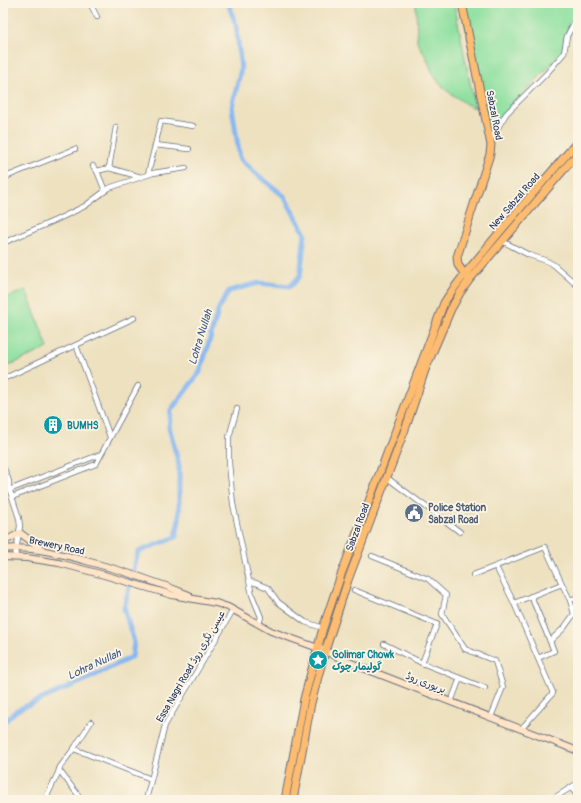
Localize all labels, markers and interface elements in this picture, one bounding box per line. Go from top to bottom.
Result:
street label: Sabzal Road [483,89,505,141]
street label: New Sabzal Road [487,171,543,232]
water label: Lohra Nullah [186,307,215,366]
building icon: BUMHS [42,414,64,436]
place label: BUMHS [67,420,99,432]
street label: Sabzal Road [344,501,372,553]
public building icon: Police Station Sabzal Road [403,502,425,524]
place label: Police Station Sabzal Road [428,502,487,526]
street label: Brewery Road [28,534,86,558]
street label: Essa Nagri Road عیسیٰ نگری روڈ [154,608,229,725]
water label: Lohra Nullah [66,646,124,682]
place icon: Golimar Chowk گولیمار چوک [307,649,329,671]
place label: Golimar Chowk گولیمار چوک [332,649,395,673]
street label: بریوری روڈ [404,670,448,696]

